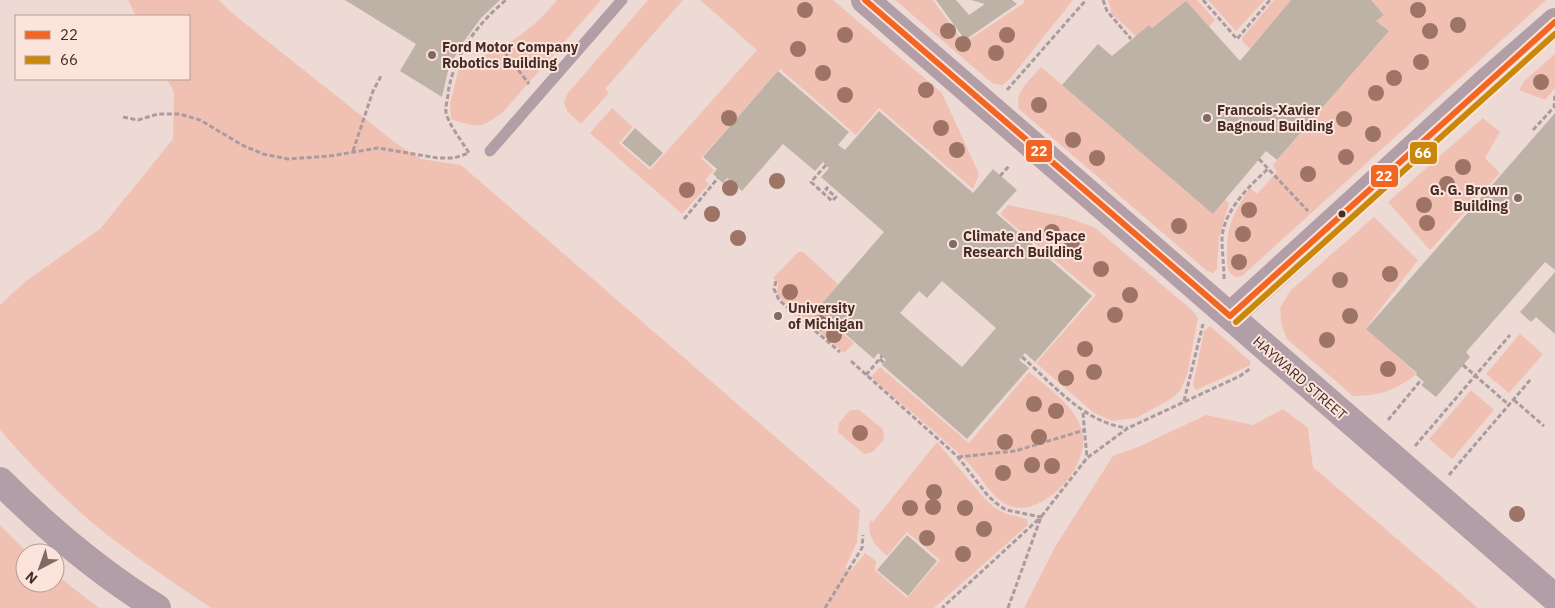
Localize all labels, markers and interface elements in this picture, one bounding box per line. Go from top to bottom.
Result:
legend [15,15,190,80]
text: 22 [60,25,78,44]
place label: Ford Motor Company Robotics Building [442,38,579,72]
marker: Ford Motor Company Robotics Building [426,49,438,61]
text: 66 [60,50,78,69]
place label: Francois‑Xavier Bagnoud Building [1217,101,1333,135]
marker: Francois‑Xavier Bagnoud Building [1201,112,1213,124]
line badge: 22 [1025,139,1053,163]
line badge: 66 [1409,141,1438,165]
text: 22 [1031,142,1047,160]
text: 66 [1415,144,1431,162]
line badge: 22 [1370,164,1399,188]
text: 22 [1376,167,1392,185]
place label: G. G. Brown Building [1430,181,1508,215]
marker: G. G. Brown Building [1512,192,1524,204]
unlabelled marker [1337,209,1347,219]
place label: Climate and Space Research Building [963,227,1086,261]
marker: Climate and Space Research Building [947,238,959,250]
place label: University of Michigan [788,299,863,333]
marker: University of Michigan [772,310,784,322]
street label: HAYWARD STREET [1249,332,1351,424]
north arrow [15,543,65,593]
text: N [22,568,41,588]

